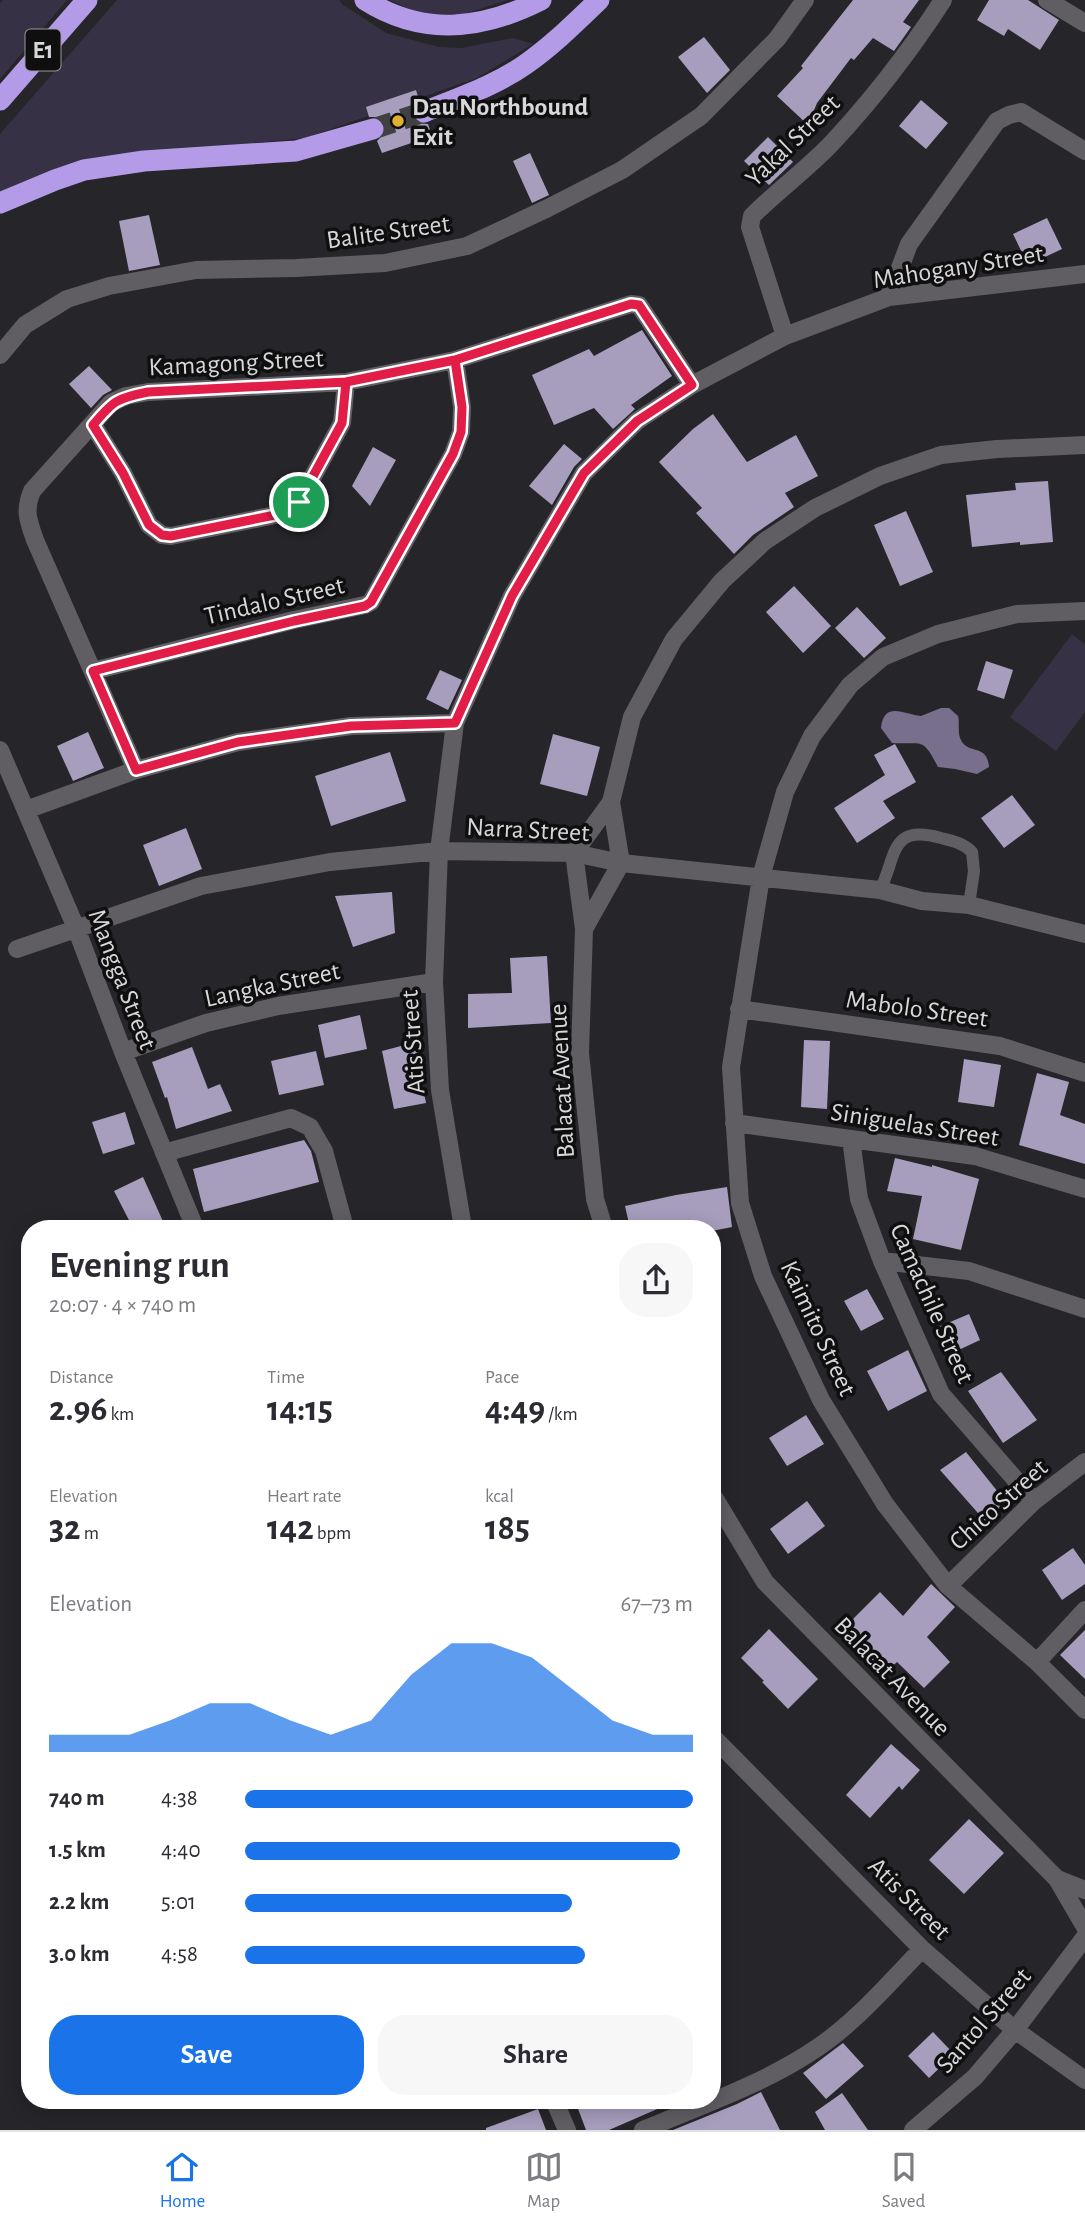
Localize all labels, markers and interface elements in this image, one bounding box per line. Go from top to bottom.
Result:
road number: E1 [26,30,60,70]
street label: Yakal Street [741,90,845,192]
place label: Dau Northbound Exit [412,94,589,150]
marker: Dau Northbound Exit [390,113,406,129]
street label: Balite Street [325,210,451,254]
street label: Mahogany Street [871,241,1045,293]
street label: Kamagong Street [148,345,324,381]
pin [269,472,329,532]
icon: arrive [280,483,318,521]
street label: Tindalo Street [202,572,347,630]
street label: Narra Street [466,814,590,846]
street label: Mangga Street [83,906,161,1053]
street label: Langka Street [202,958,342,1012]
street label: Mabolo Street [844,986,990,1032]
street label: Atis Street [396,989,430,1095]
street label: Balacat Avenue [545,1003,579,1159]
street label: Siniguelas Street [829,1099,1001,1151]
street label: Camachile Street [885,1220,979,1387]
button: share [619,1243,693,1317]
text: Evening run [49,1247,230,1285]
street label: Kaimito Street [776,1257,861,1400]
text: 20:07 · 4 × 740 m [49,1294,196,1317]
text: Distance [49,1368,113,1387]
text: Time [267,1368,305,1387]
text: Pace [485,1368,519,1387]
text: 2.96 [49,1392,107,1427]
text: 14:15 [267,1392,333,1427]
text: 4:49 [485,1392,545,1427]
text: km [107,1405,134,1424]
text: /km [545,1405,578,1424]
street label: Chico Street [945,1454,1053,1555]
text: Elevation [49,1487,118,1506]
text: Heart rate [267,1487,342,1506]
text: kcal [485,1487,514,1506]
text: 32 [49,1511,81,1546]
text: 142 [267,1511,314,1546]
text: 185 [485,1511,530,1546]
text: m [81,1524,99,1543]
text: bpm [314,1524,351,1543]
text: Elevation [49,1593,132,1616]
text: 67–73 m [620,1593,693,1616]
street label: Balacat Avenue [829,1612,955,1741]
text: 740 m [49,1787,105,1810]
text: 4:38 [161,1787,198,1810]
text: 1.5 km [49,1839,106,1862]
text: 4:40 [161,1839,201,1862]
street label: Atis Street [863,1853,955,1945]
text: 2.2 km [49,1891,109,1914]
text: 5:01 [161,1891,196,1914]
text: 3.0 km [49,1943,110,1966]
text: 4:58 [161,1943,198,1966]
street label: Santol Street [931,1963,1036,2078]
button: Save [49,2015,364,2095]
button: Share [378,2015,693,2095]
tab: Home [160,2148,205,2213]
tab: Map [525,2148,563,2213]
tab: Saved [882,2148,925,2213]

